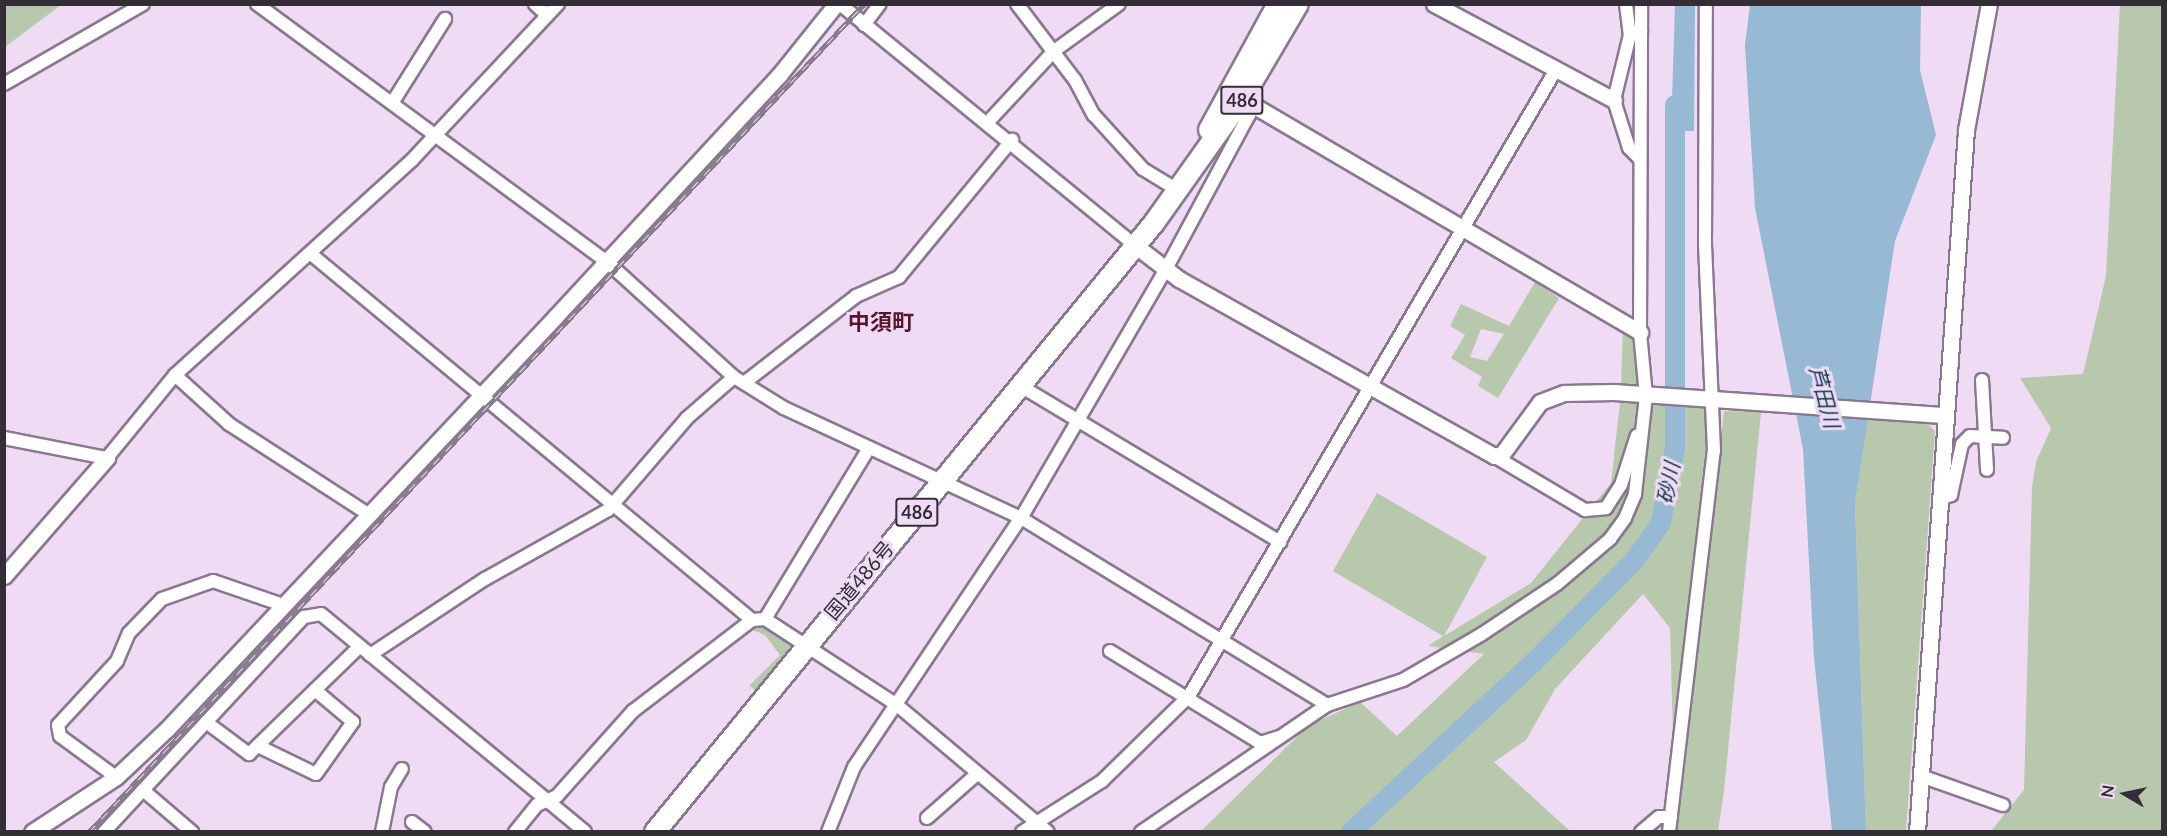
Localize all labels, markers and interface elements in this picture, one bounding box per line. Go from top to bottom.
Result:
road number: 486 [1220,85,1264,115]
district label: 中須町 [848,309,914,335]
water label: 芦田川 [1805,363,1845,431]
water label: 砂川 [1652,460,1684,506]
road number: 486 [894,497,940,527]
street label: 国道486号 [819,536,899,624]
north arrow [2095,764,2155,824]
text: N [2096,784,2117,799]

